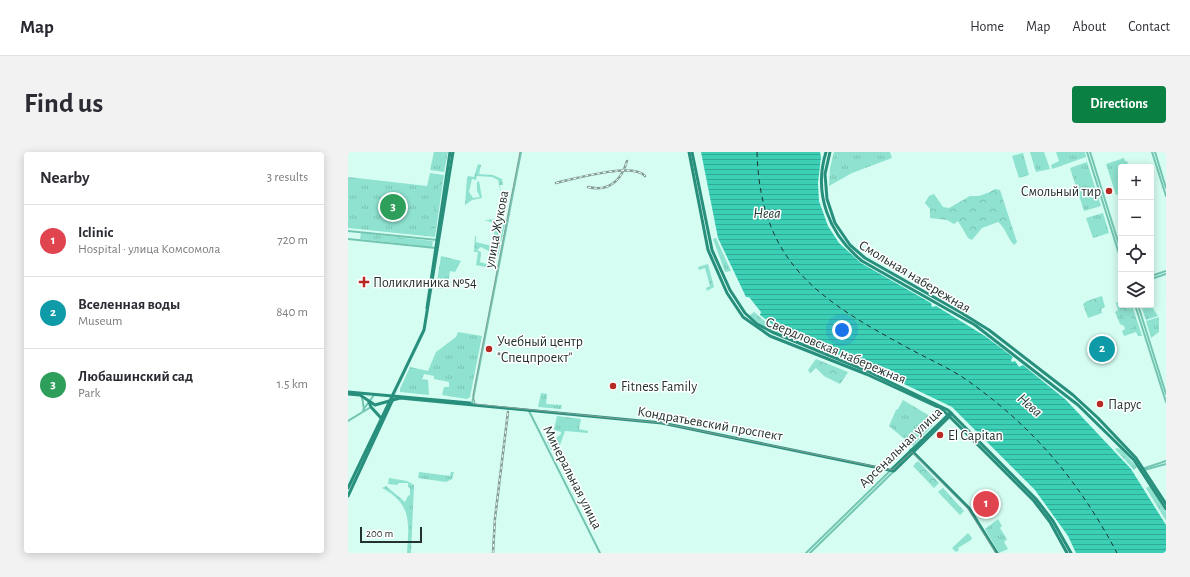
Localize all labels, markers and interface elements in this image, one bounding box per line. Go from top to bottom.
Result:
text: Map [20,18,54,37]
text: Home [970,20,1004,34]
text: Map [1026,20,1050,34]
text: About [1072,20,1106,34]
text: Contact [1128,20,1170,34]
button: Directions [1072,86,1166,123]
text: Find us [24,90,103,118]
map controls [1118,164,1154,308]
button: + [1118,164,1154,200]
text: Nearby [40,169,90,186]
text: 3 results [267,171,308,184]
place label: Смольный тир [1021,185,1101,199]
marker: Смольный тир [1104,186,1114,196]
street label: улица Жукова [482,189,511,270]
pin: 3 [380,192,406,222]
button: − [1118,200,1154,236]
water label: Нева [753,206,781,221]
text: Iclinic [78,225,113,240]
text: 1 [51,234,55,247]
text: 720 m [277,234,308,247]
button: locate [1118,236,1154,272]
street label: Смольная набережная [856,238,973,316]
text: Hospital · улица Комсомола [78,243,220,256]
button: layers [1118,272,1154,308]
marker: Поликлиника №54 [358,276,370,288]
place label: Поликлиника №54 [373,276,477,290]
text: Вселенная воды [78,297,180,312]
text: 2 [50,306,56,319]
text: 840 m [276,306,308,319]
text: Museum [78,315,122,328]
street label: Свердловская набережная [763,315,908,387]
your location [832,320,852,340]
pin: 2 [1089,334,1115,364]
place label: Учебный центр "Спецпроект" [497,335,583,365]
marker: Учебный центр "Спецпроект" [484,344,494,354]
text: Любашинский сад [78,369,193,384]
text: 3 [50,378,56,391]
text: 1.5 km [277,378,308,391]
place label: Fitness Family [621,380,697,394]
marker: Fitness Family [608,381,618,391]
text: Park [78,387,100,400]
water label: Нева [1014,391,1045,420]
place label: Парус [1108,398,1142,412]
marker: Парус [1095,399,1105,409]
street label: Кондратьевский проспект [636,404,784,444]
street label: Арсенальная улица [857,404,945,491]
street label: Минеральная улица [540,423,605,532]
place label: El Capitan [948,429,1003,443]
marker: El Capitan [935,430,945,440]
pin: 1 [973,489,999,519]
scale bar [360,525,422,544]
text: 200 m [366,528,393,539]

